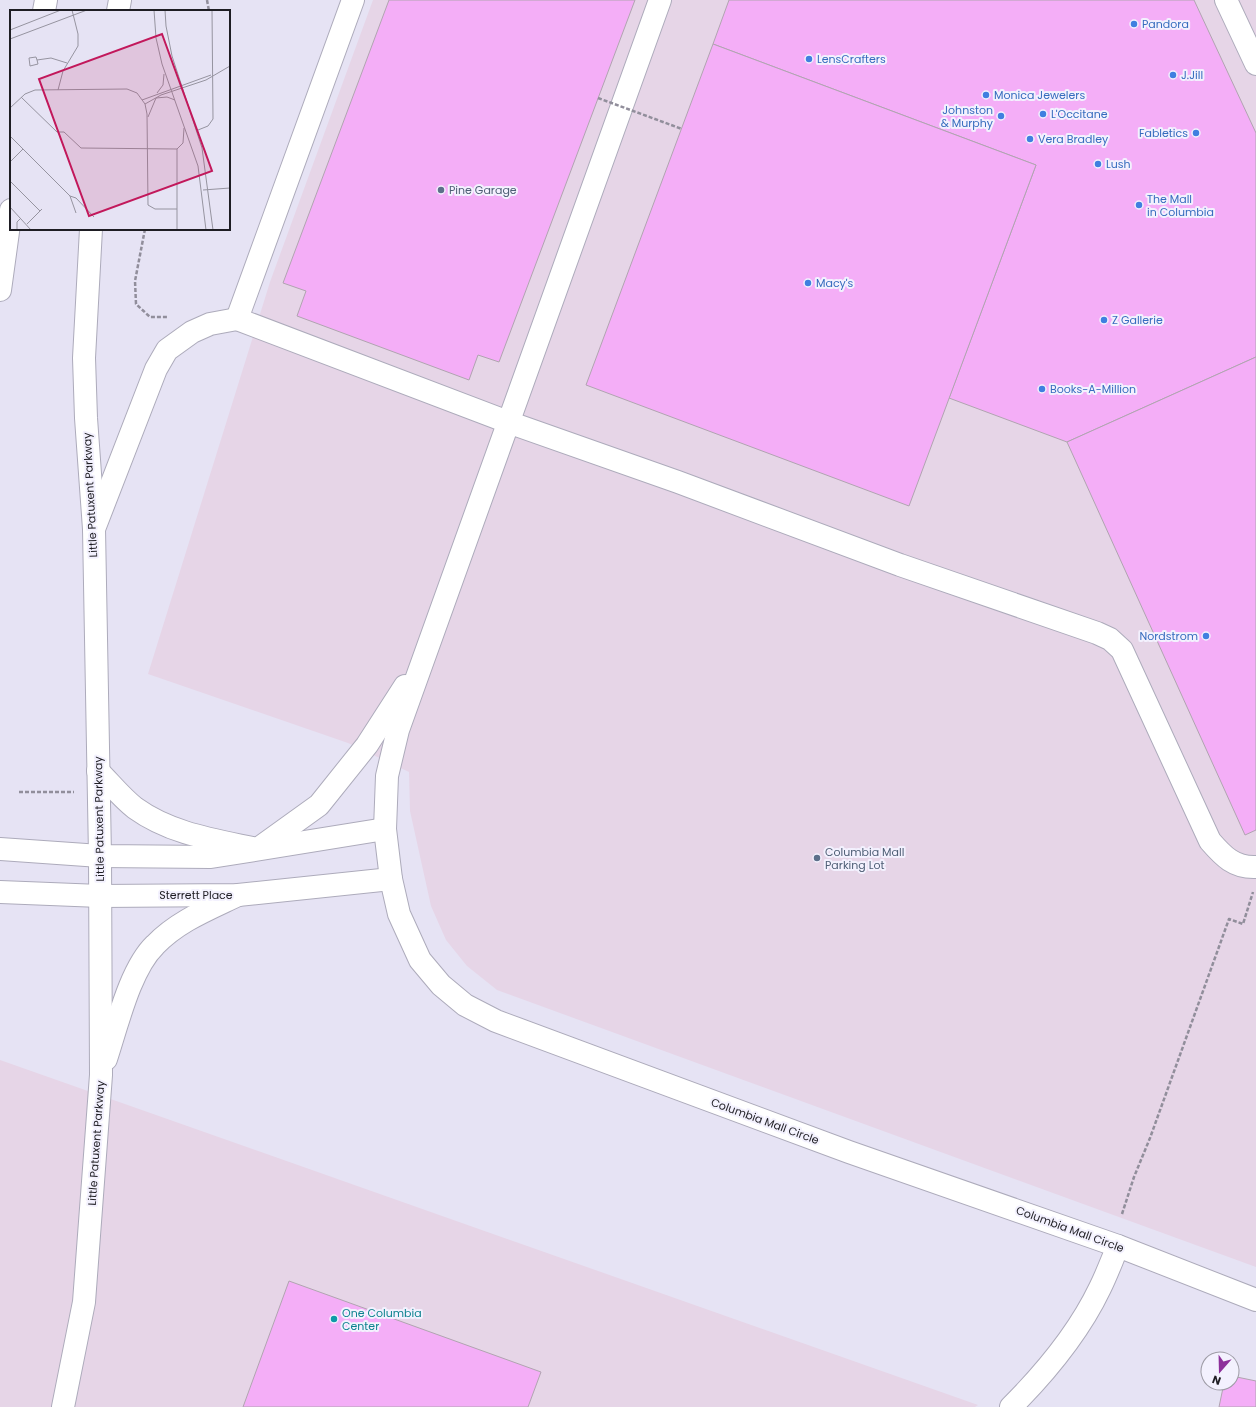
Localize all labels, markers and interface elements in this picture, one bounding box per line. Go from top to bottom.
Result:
inset map [10,10,230,230]
place label: Pandora [1142,16,1189,32]
marker: Pandora [1129,19,1139,29]
place label: LensCrafters [817,51,886,67]
marker: LensCrafters [804,54,814,64]
place label: J.Jill [1181,67,1203,83]
marker: J.Jill [1168,70,1178,80]
place label: Monica Jewelers [994,87,1085,103]
marker: Monica Jewelers [981,90,991,100]
place label: Johnston & Murphy [941,102,994,131]
place label: L'Occitane [1051,106,1108,122]
marker: L'Occitane [1038,109,1048,119]
marker: Johnston & Murphy [996,111,1006,121]
place label: Fabletics [1139,125,1188,141]
marker: Fabletics [1191,128,1201,138]
place label: Vera Bradley [1038,131,1109,147]
marker: Vera Bradley [1025,134,1035,144]
place label: Lush [1106,156,1131,172]
marker: Lush [1093,159,1103,169]
place label: Pine Garage [449,182,517,198]
marker: Pine Garage [436,185,446,195]
place label: The Mall in Columbia [1147,191,1214,220]
marker: The Mall in Columbia [1134,200,1144,210]
place label: Macy's [816,275,854,291]
marker: Macy's [803,278,813,288]
place label: Z Gallerie [1112,312,1163,328]
marker: Z Gallerie [1099,315,1109,325]
place label: Books-A-Million [1050,381,1136,397]
marker: Books-A-Million [1037,384,1047,394]
street label: Little Patuxent Parkway [79,431,101,558]
place label: Nordstrom [1139,628,1198,644]
marker: Nordstrom [1201,631,1211,641]
street label: Little Patuxent Parkway [90,756,108,882]
place label: Columbia Mall Parking Lot [825,844,904,873]
marker: Columbia Mall Parking Lot [812,853,822,863]
street label: Sterrett Place [159,887,233,903]
street label: Little Patuxent Parkway [84,1079,108,1206]
street label: Columbia Mall Circle [709,1094,821,1148]
street label: Columbia Mall Circle [1014,1202,1126,1256]
place label: One Columbia Center [342,1305,422,1334]
marker: One Columbia Center [329,1314,339,1324]
north arrow [1200,1351,1240,1391]
text: N [1210,1371,1223,1389]

